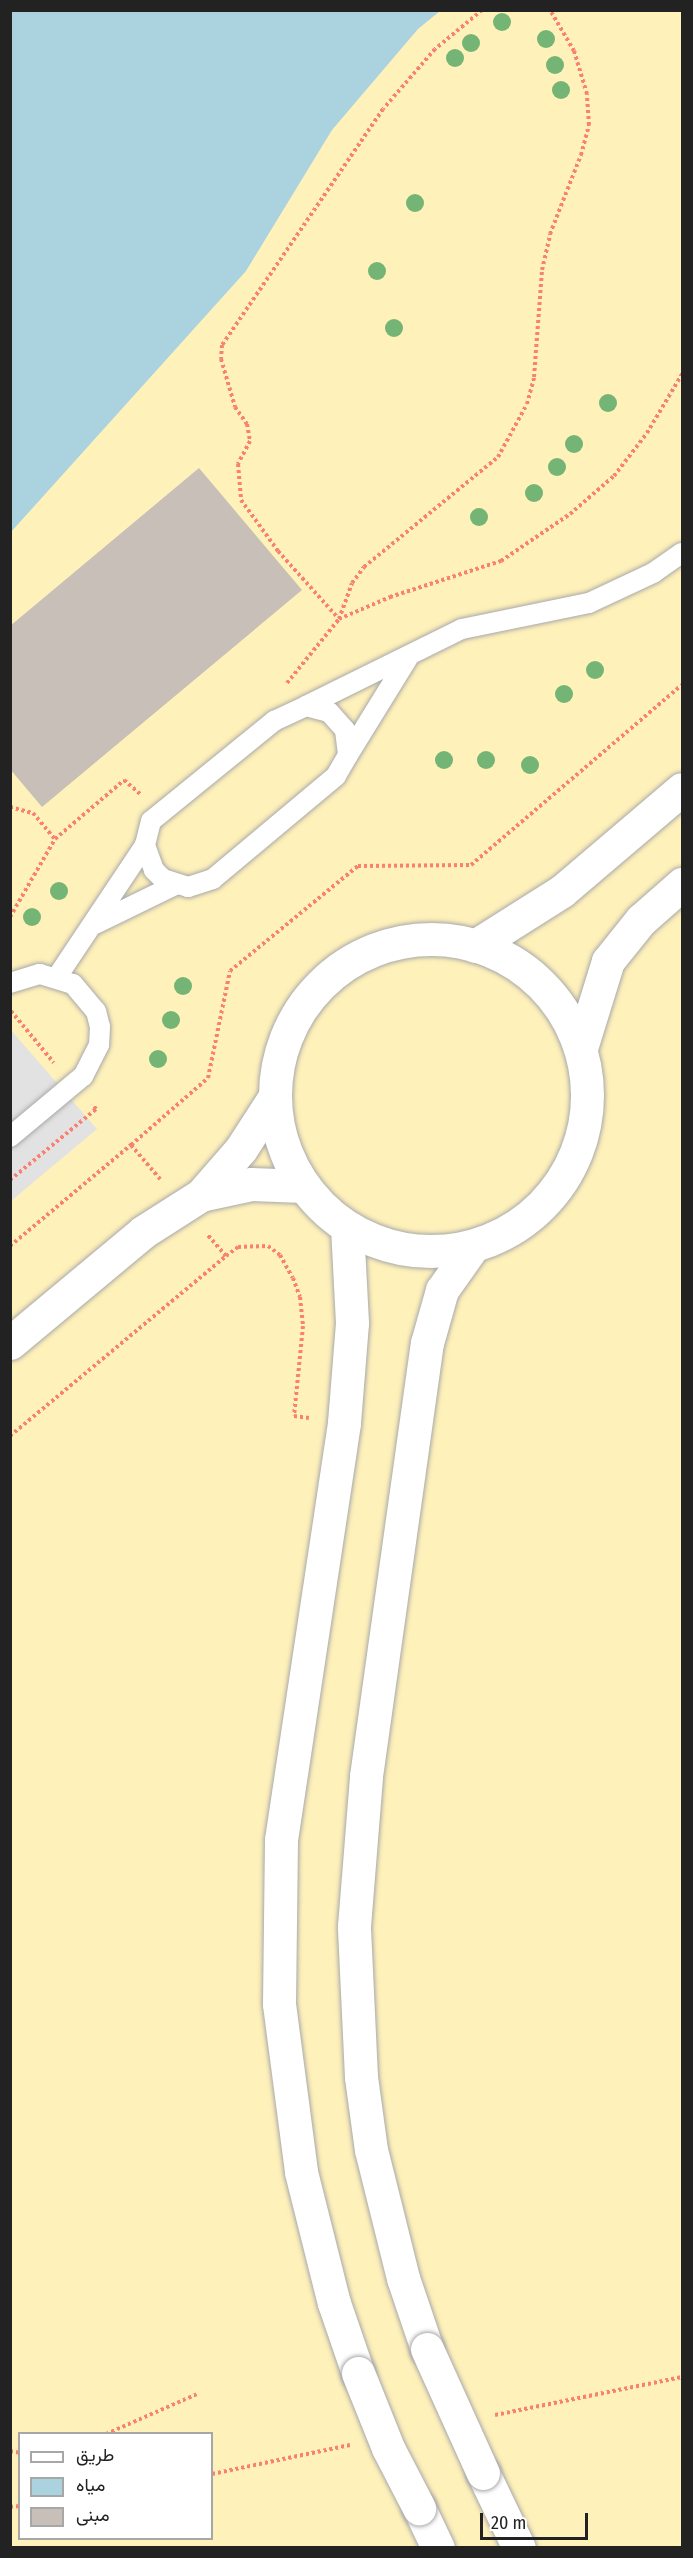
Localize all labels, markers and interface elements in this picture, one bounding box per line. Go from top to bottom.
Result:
legend [18,2432,213,2540]
text: طريق [76,2444,114,2466]
text: مياه [76,2474,105,2496]
scale bar [483,2501,591,2539]
text: مبنى [76,2504,110,2526]
text: 20 m [491,2512,526,2534]

